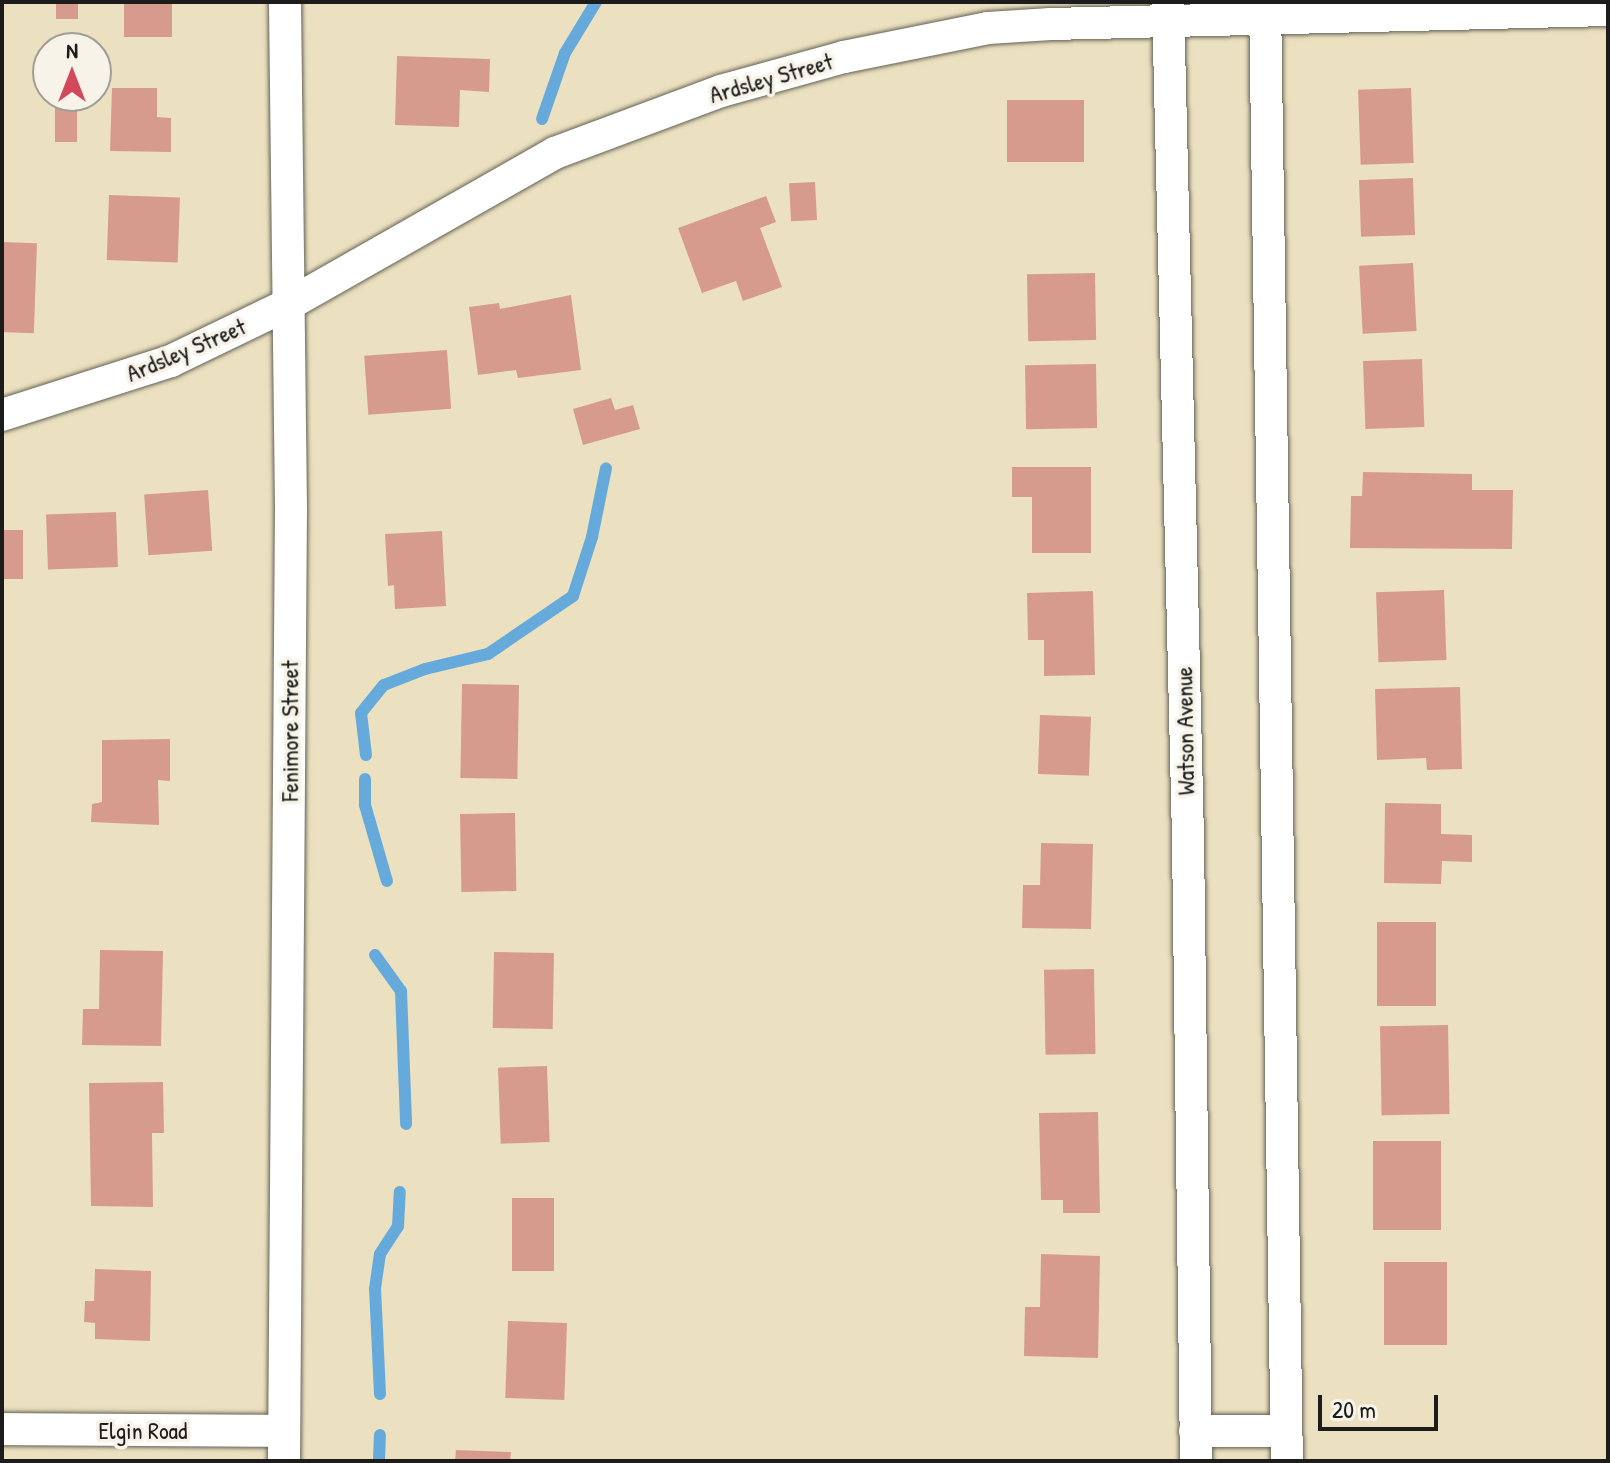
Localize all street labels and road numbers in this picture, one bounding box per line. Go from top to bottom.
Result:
street label: Ardsley Street [706,47,836,109]
street label: Ardsley Street [122,312,250,388]
street label: Fenimore Street [276,661,304,801]
street label: Watson Avenue [1169,666,1201,796]
street label: Elgin Road [99,1417,187,1445]

